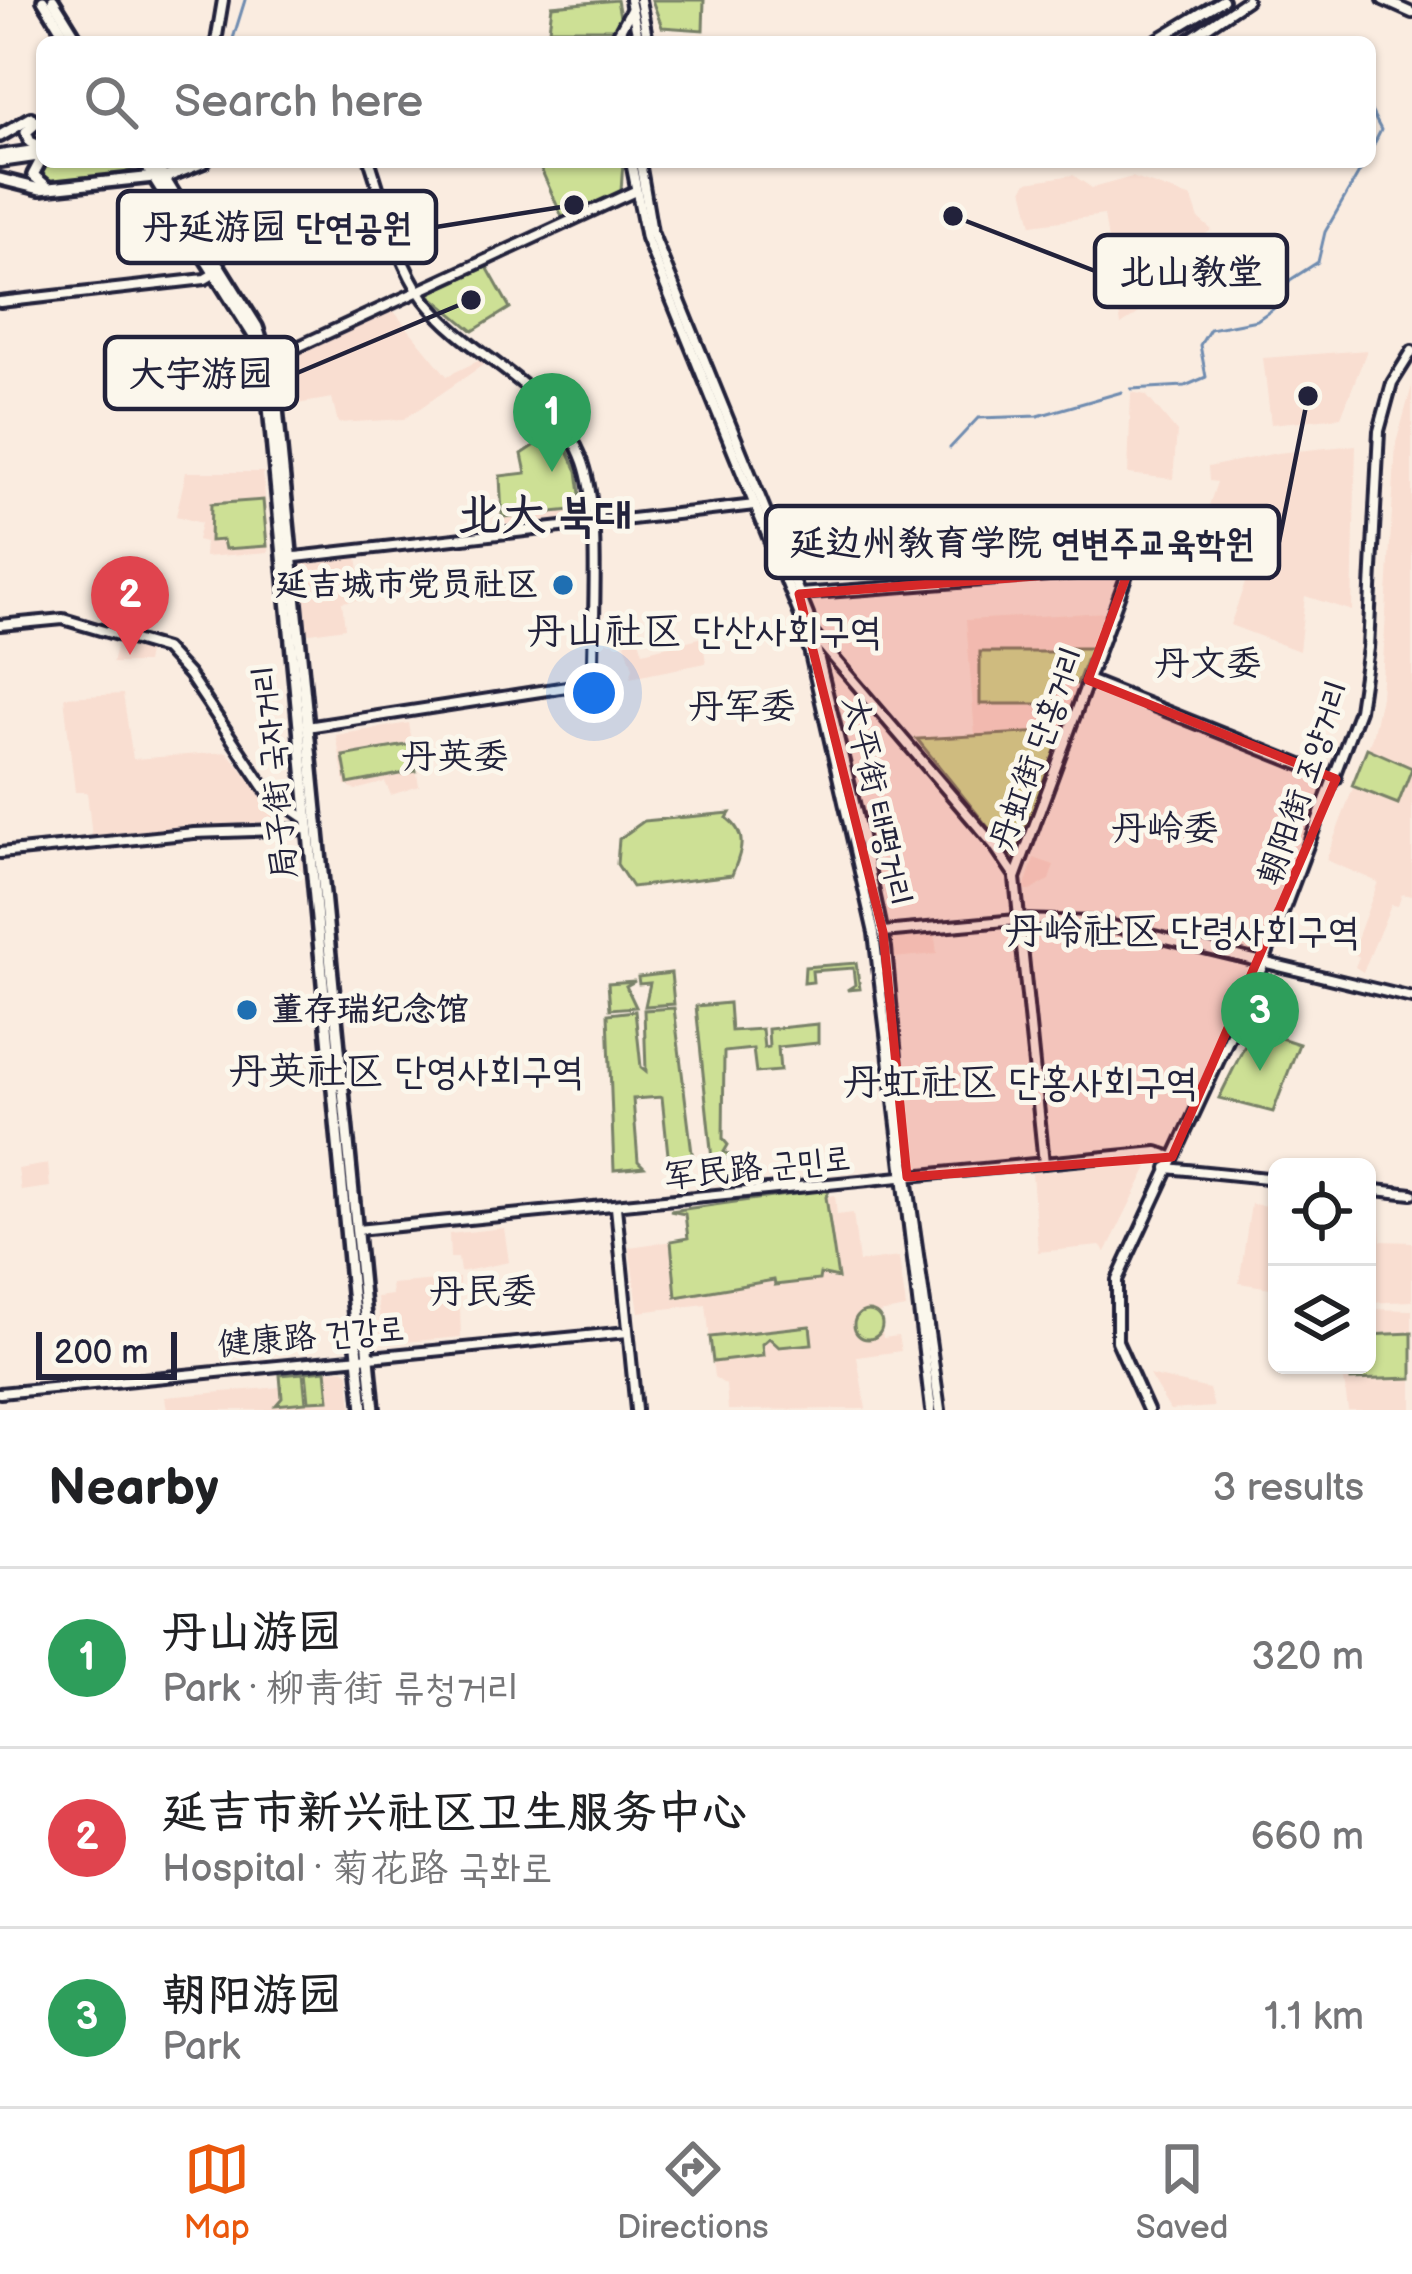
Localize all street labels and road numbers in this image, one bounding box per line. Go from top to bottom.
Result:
street label: 丹虹街 단홍거리 [982,642,1092,856]
street label: 局子街 국자거리 [244,663,306,881]
street label: 朝阳街 조양거리 [1250,675,1358,891]
street label: 太平街 태평거리 [833,692,921,910]
street label: 军民路 군민로 [662,1138,852,1198]
street label: 健康路 건강로 [216,1309,406,1365]

